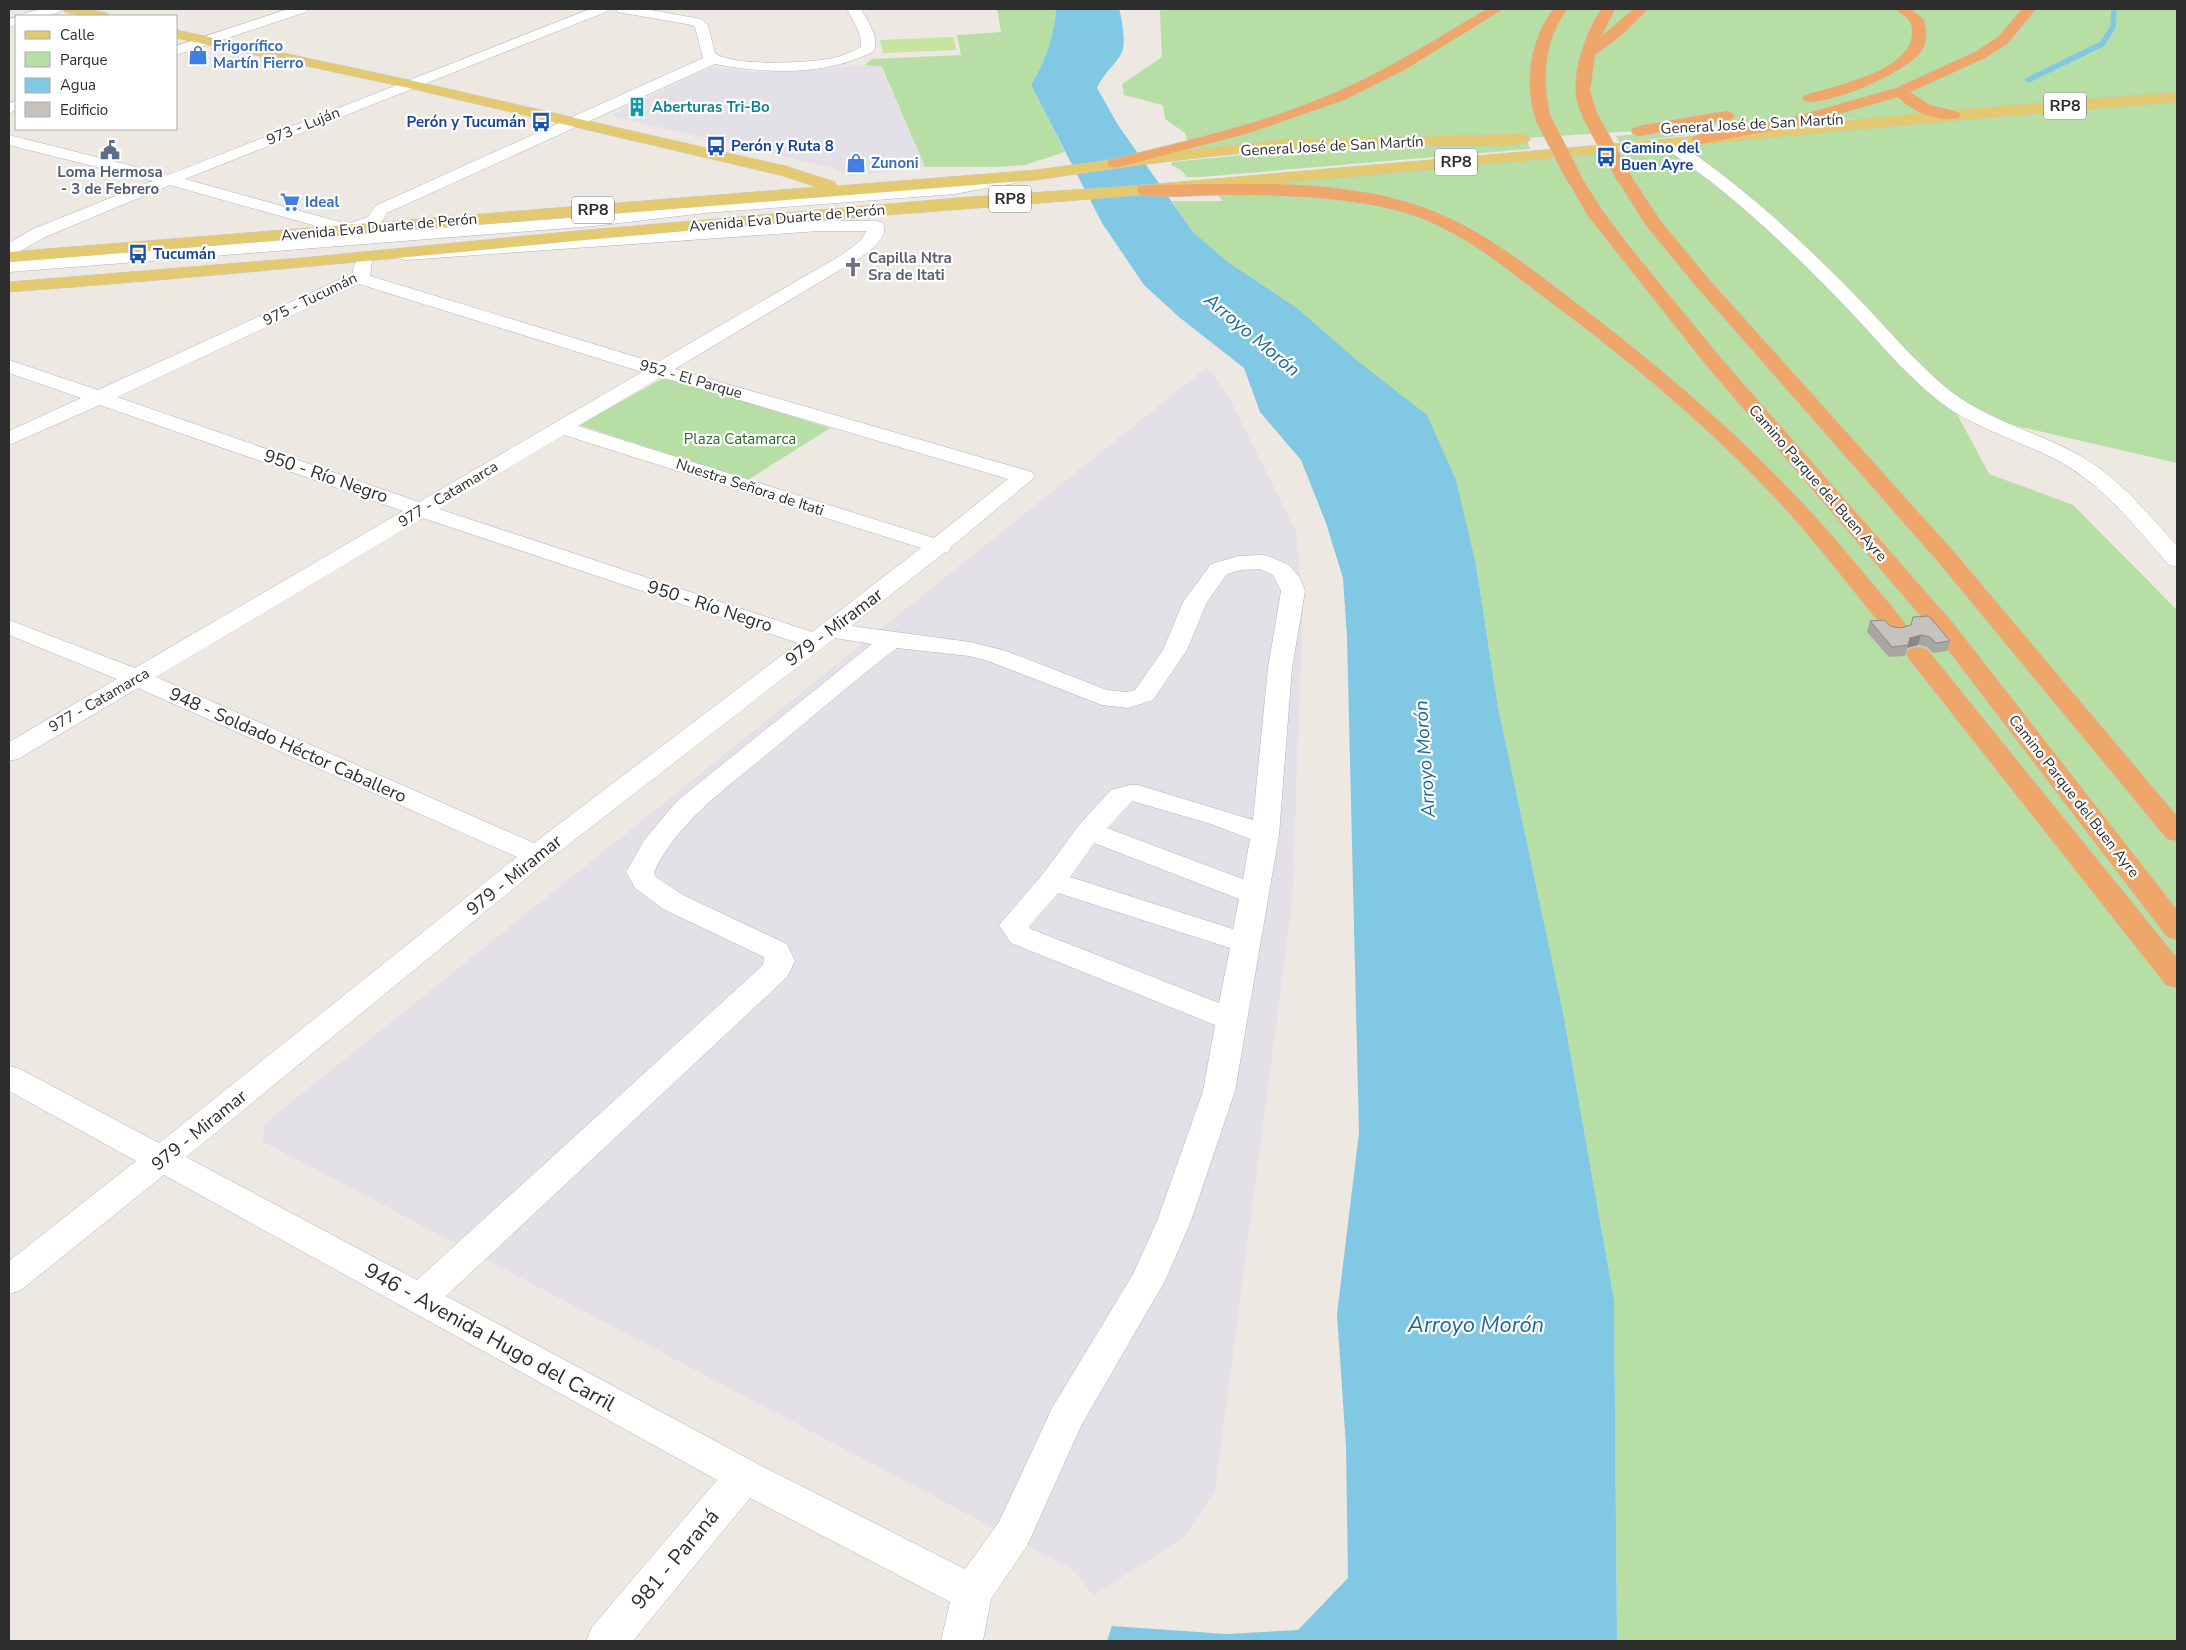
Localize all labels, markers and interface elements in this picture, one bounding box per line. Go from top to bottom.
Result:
legend [15,15,178,130]
text: Calle [60,25,95,45]
place label: Frigorífico Martín Fierro [213,36,304,73]
shop icon: Frigorífico Martín Fierro [187,44,209,66]
text: Parque [60,50,108,70]
text: Agua [60,75,96,95]
road number: RP8 [2044,92,2086,120]
building icon: Aberturas Tri-Bo [626,96,648,118]
place label: Aberturas Tri-Bo [652,97,770,117]
text: Edificio [60,100,108,120]
street label: 973 - Luján [263,102,343,150]
street label: General José de San Martín [1660,109,1844,139]
bus stop icon: Perón y Tucumán [530,111,552,133]
place label: Perón y Tucumán [407,112,526,132]
street label: General José de San Martín [1240,131,1424,161]
bus stop icon: Perón y Ruta 8 [705,135,727,157]
place label: Perón y Ruta 8 [731,136,834,156]
place label: Camino del Buen Ayre [1621,138,1700,175]
public building icon: Loma Hermosa - 3 de Febrero [99,139,121,161]
bus stop icon: Camino del Buen Ayre [1595,146,1617,168]
road number: RP8 [1435,148,1477,176]
shop icon: Zunoni [845,152,867,174]
place label: Zunoni [871,153,919,173]
place label: Loma Hermosa - 3 de Febrero [57,162,163,199]
road number: RP8 [989,185,1031,212]
supermarket icon: Ideal [279,191,301,213]
place label: Ideal [305,192,340,212]
road number: RP8 [572,196,614,224]
street label: Avenida Eva Duarte de Perón [688,199,886,237]
street label: Avenida Eva Duarte de Perón [280,208,478,246]
bus stop icon: Tucumán [127,243,149,265]
place label: Tucumán [153,244,216,264]
place label: Capilla Ntra Sra de Itati [868,248,952,285]
church icon: Capilla Ntra Sra de Itati [842,256,864,278]
street label: 975 - Tucumán [260,268,360,330]
water label: Arroyo Morón [1198,287,1305,383]
street label: 952 - El Parque [637,355,745,403]
street label: Camino Parque del Buen Ayre [1744,400,1892,566]
park label: Plaza Catamarca [684,429,796,449]
street label: 950 - Río Negro [261,444,391,508]
street label: Nuestra Señora de Itati [673,454,827,520]
street label: 977 - Catamarca [394,456,502,532]
street label: 950 - Río Negro [645,575,775,637]
street label: 979 - Miramar [780,582,888,672]
street label: 977 - Catamarca [45,663,153,737]
street label: 948 - Soldado Héctor Caballero [165,682,411,808]
water label: Arroyo Morón [1408,699,1442,820]
street label: Camino Parque del Buen Ayre [2004,710,2144,882]
street label: 979 - Miramar [461,829,567,921]
street label: 979 - Miramar [146,1084,252,1176]
street label: 946 - Avenida Hugo del Carril [360,1256,621,1418]
water label: Arroyo Morón [1407,1310,1544,1340]
street label: 981 - Paraná [625,1503,725,1615]

